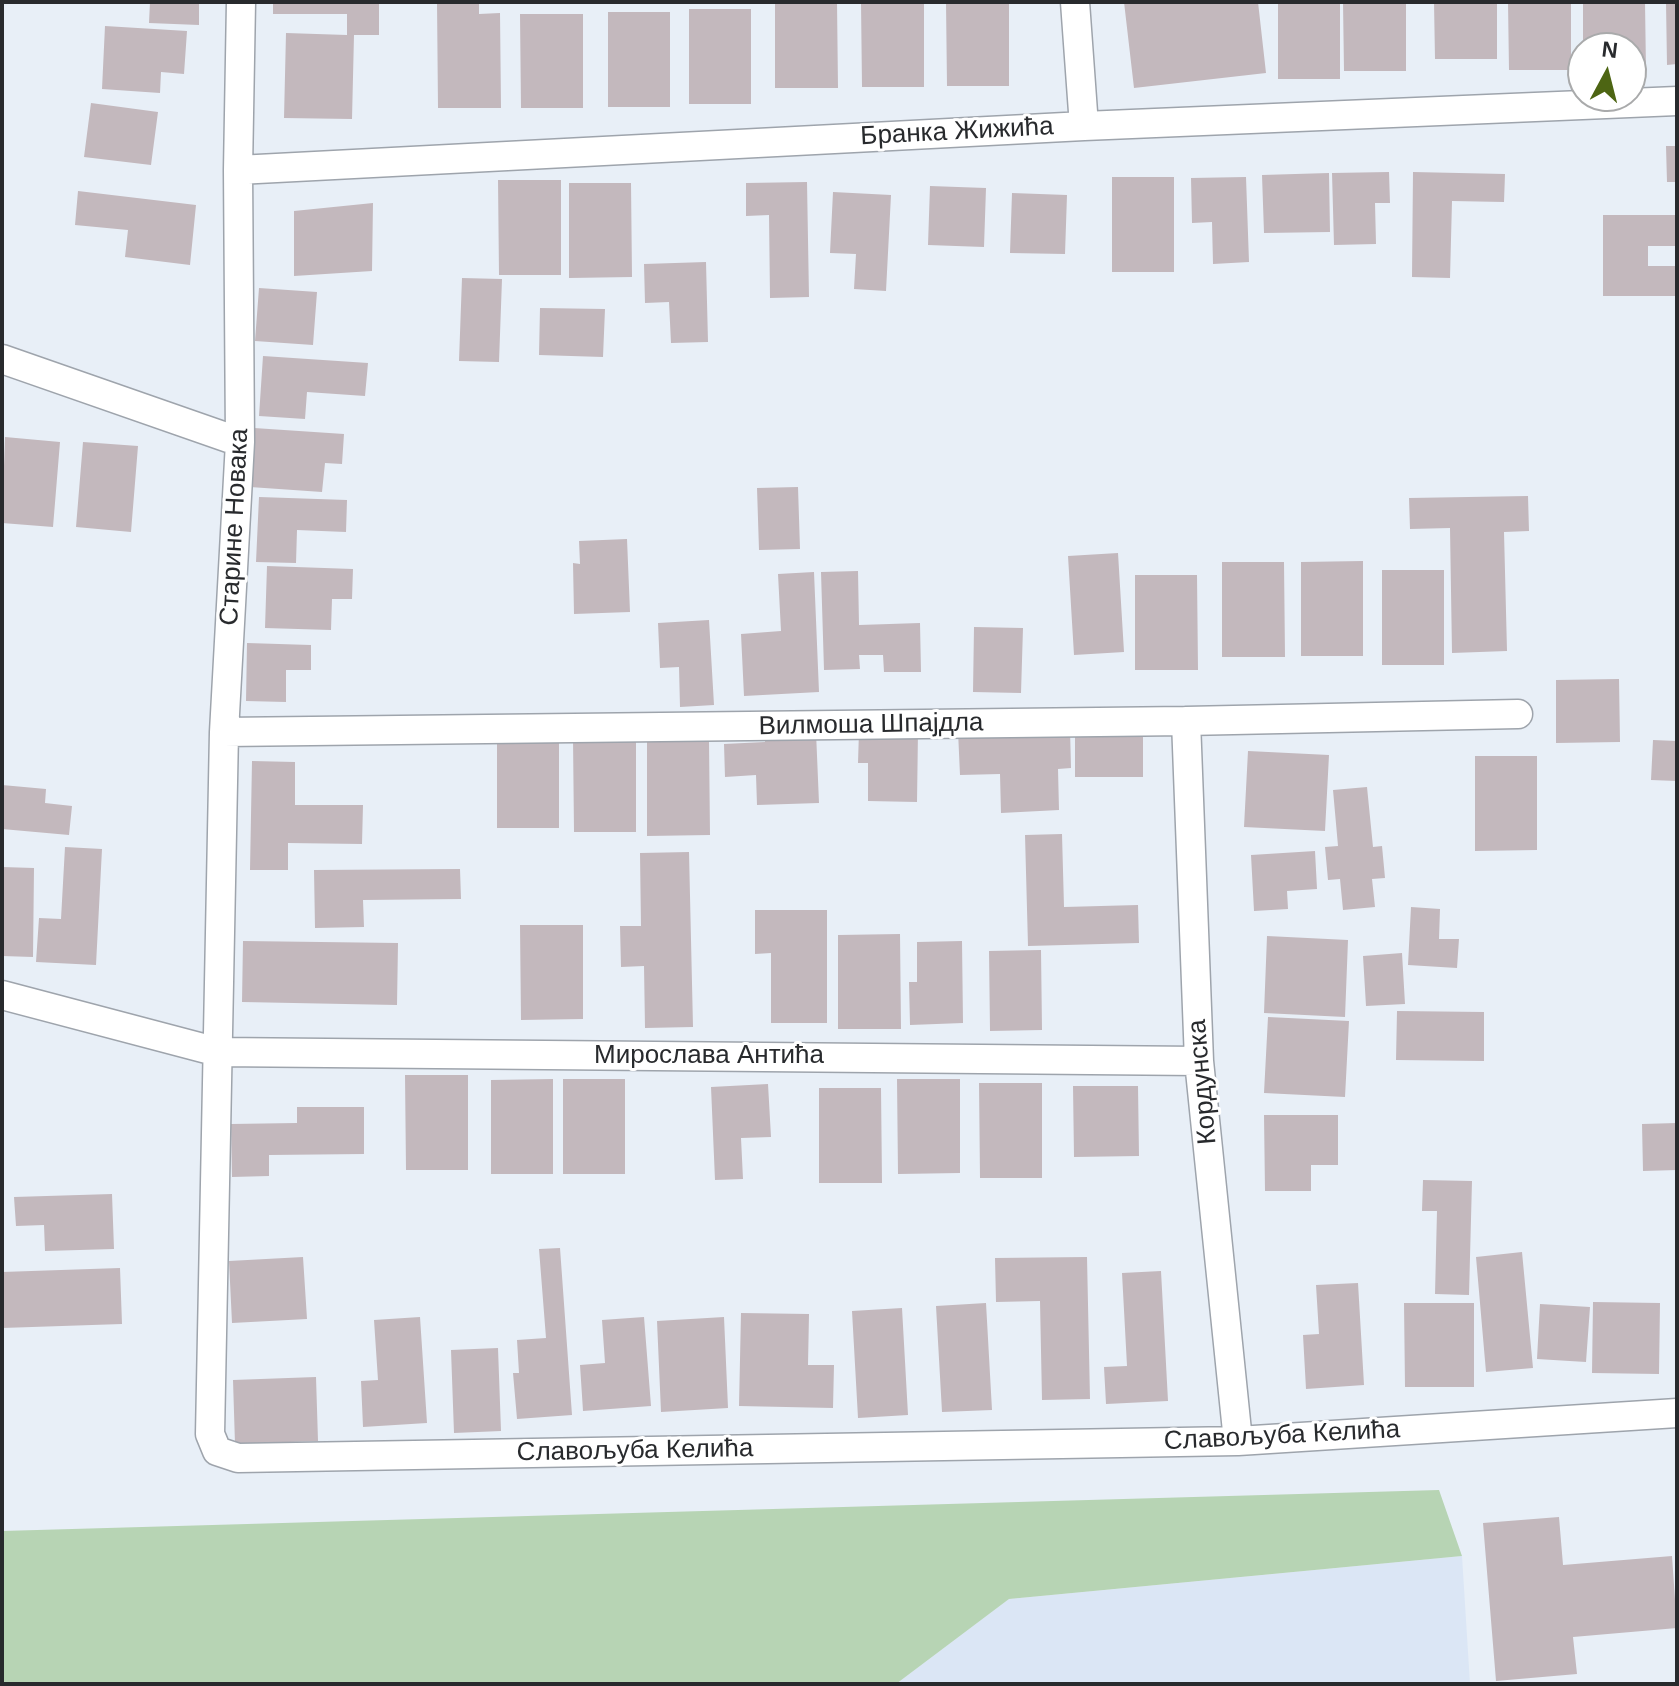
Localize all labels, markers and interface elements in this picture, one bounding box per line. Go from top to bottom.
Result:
north arrow [1567,32,1647,112]
text: N [1600,36,1619,63]
street label: Бранка Жижића [860,111,1054,153]
street label: Старине Новака [214,428,256,626]
street label: Вилмоша Шпајдла [758,707,984,743]
street label: Кордунска [1182,1018,1224,1146]
street label: Мирослава Антића [594,1040,824,1072]
street label: Славољуба Келића [1163,1414,1401,1458]
street label: Славољуба Келића [516,1433,754,1469]

